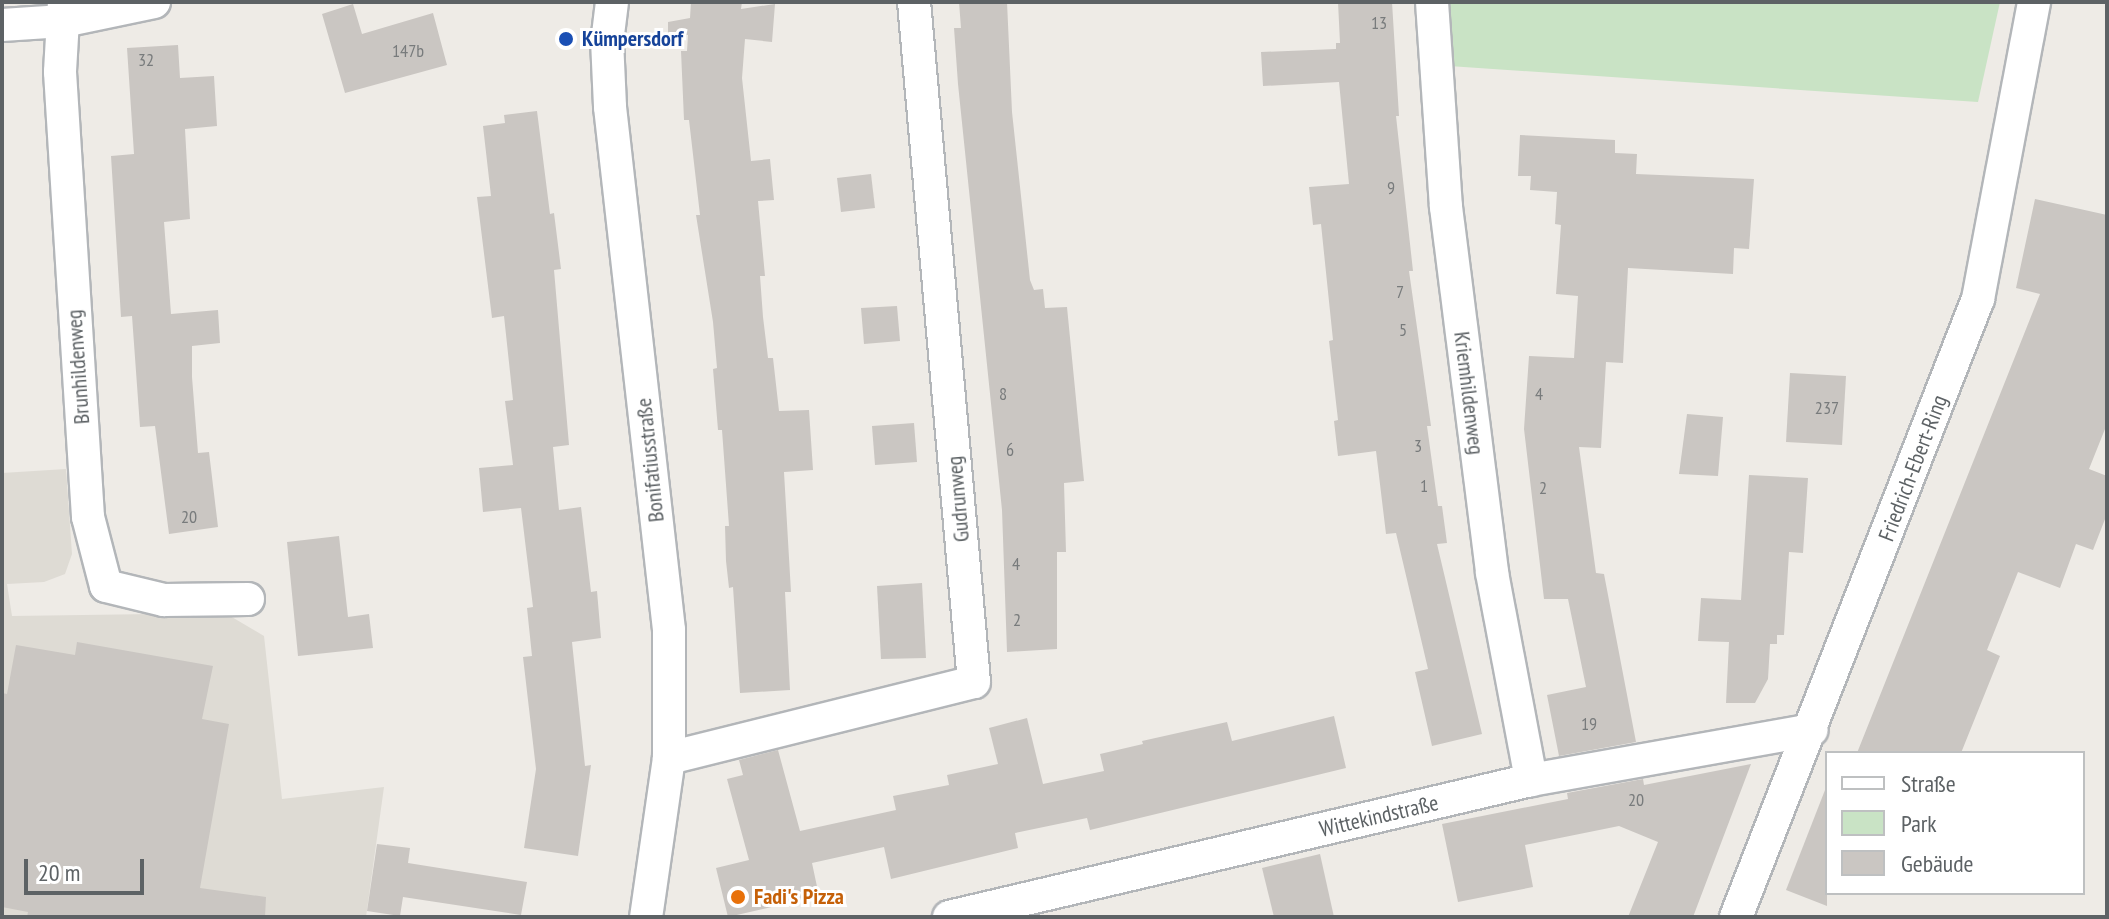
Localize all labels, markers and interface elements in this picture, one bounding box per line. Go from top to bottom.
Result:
house number: 13 [1371,12,1387,34]
place label: Kümpersdorf [582,26,683,52]
marker: Kümpersdorf [557,30,575,48]
house number: 147b [392,40,424,62]
house number: 32 [138,49,154,71]
house number: 9 [1387,177,1395,199]
house number: 7 [1396,281,1404,303]
street label: Brunhildenweg [61,309,95,425]
house number: 5 [1399,319,1407,341]
street label: Kriemhildenweg [1448,330,1490,456]
house number: 8 [999,383,1007,405]
house number: 4 [1535,383,1543,405]
street label: Friedrich-Ebert-Ring [1873,391,1953,545]
street label: Bonifatiusstraße [630,397,670,523]
house number: 237 [1815,397,1839,419]
house number: 3 [1414,435,1422,457]
house number: 6 [1006,439,1014,461]
street label: Gudrunweg [941,455,975,543]
house number: 1 [1420,475,1428,497]
house number: 2 [1539,477,1547,499]
house number: 20 [181,506,197,528]
house number: 4 [1012,553,1020,575]
house number: 2 [1013,609,1021,631]
house number: 19 [1581,713,1597,735]
legend [1825,751,2085,895]
text: Straße [1901,768,1956,799]
house number: 20 [1628,789,1644,811]
street label: Wittekindstraße [1317,790,1441,842]
text: Park [1901,808,1937,839]
scale bar [28,843,148,893]
text: Gebäude [1901,848,1973,879]
text: 20 m [38,857,80,888]
place label: Fadi's Pizza [754,884,844,910]
marker: Fadi's Pizza [729,888,747,906]

